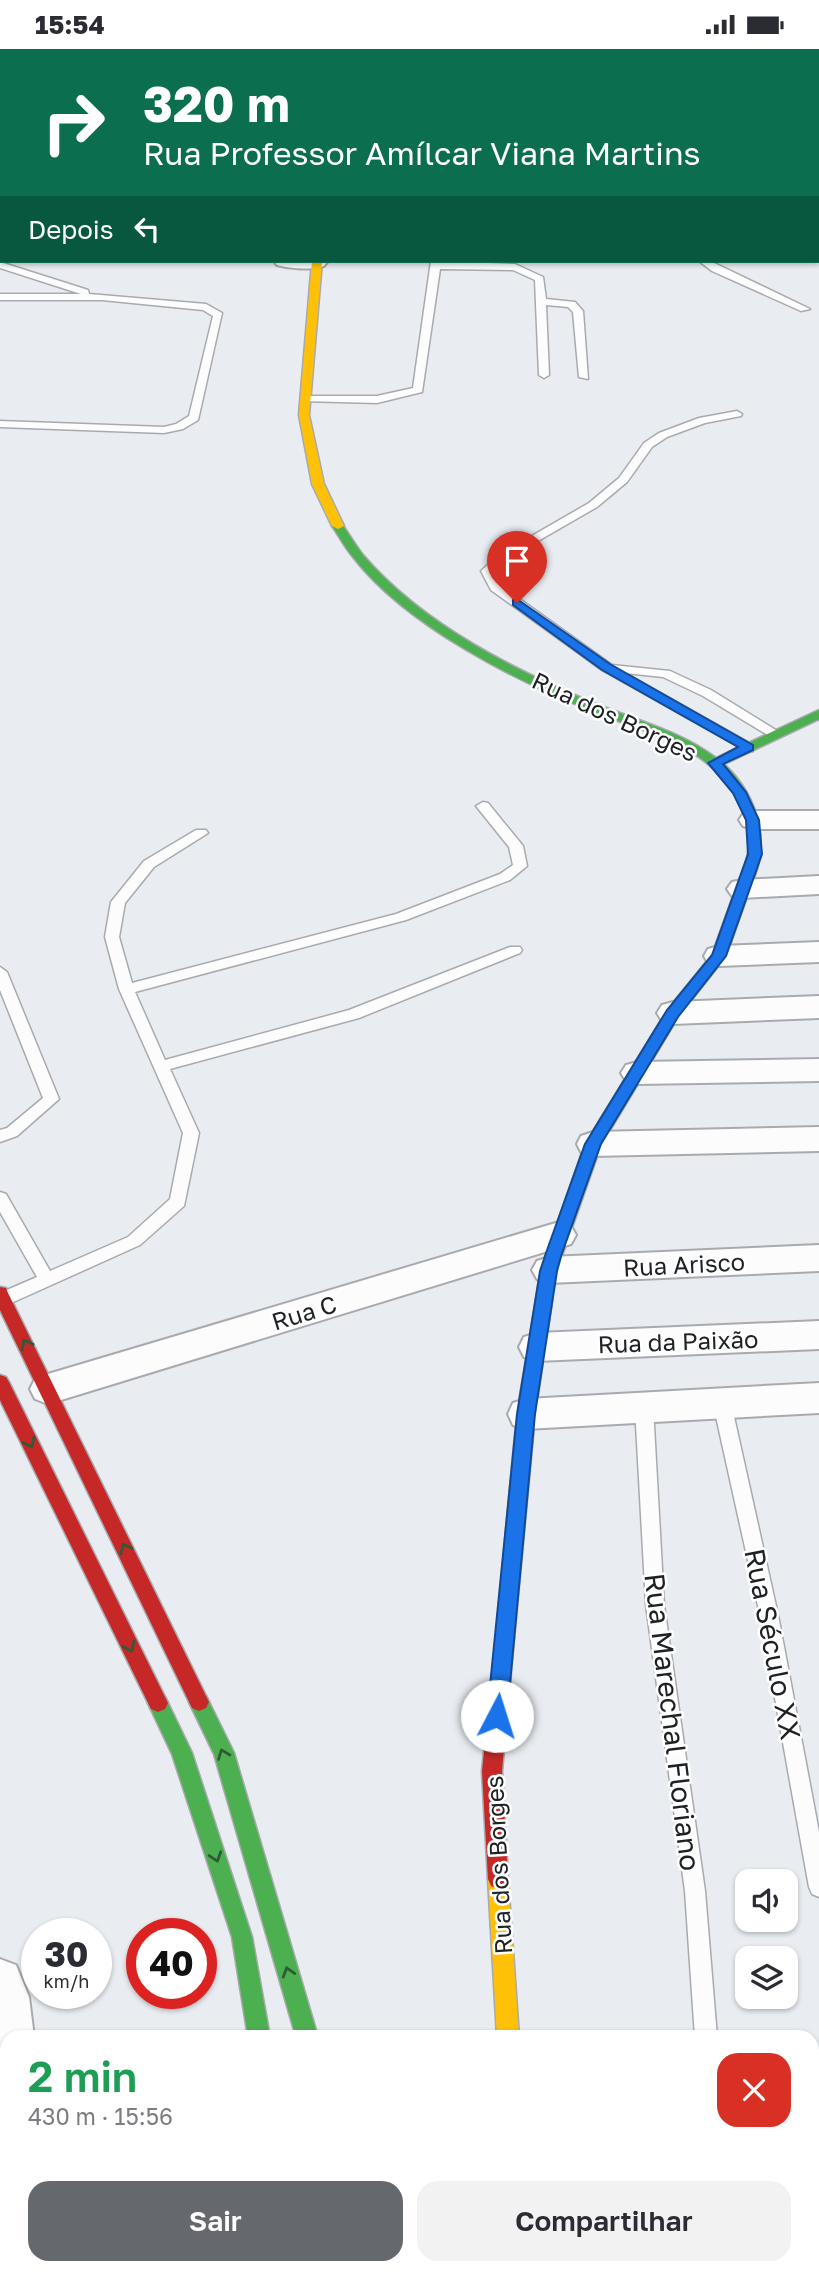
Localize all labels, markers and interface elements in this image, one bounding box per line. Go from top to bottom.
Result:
text: 15:54 [35,9,105,40]
text: 320 m [143,74,290,133]
icon: right [28,77,119,168]
text: Rua Professor Amílcar Viana Martins [143,134,701,172]
icon: left [128,210,166,248]
text: Depois [28,214,114,245]
pin [487,531,547,603]
icon: arrive [498,542,536,580]
street label: Rua dos Borges [528,665,702,767]
street label: Rua Arisco [622,1246,746,1282]
street label: Rua C [268,1288,340,1336]
street label: Rua da Paixão [597,1324,759,1358]
one-way arrow [20,1339,34,1351]
one-way arrow [22,1436,36,1448]
one-way arrow [120,1543,134,1555]
street label: Rua Século XX [738,1545,808,1743]
street label: Rua Marechal Floriano [638,1571,708,1873]
one-way arrow [122,1640,136,1652]
position arrow [460,1679,534,1753]
one-way arrow [218,1748,232,1760]
street label: Rua dos Borges [479,1775,517,1955]
one-way arrow [208,1851,222,1863]
map controls [735,1869,798,2009]
button: sound [735,1869,798,1932]
speed limit sign: 40 [126,1918,217,2009]
text: 30 [44,1933,89,1975]
button: layers [735,1946,798,2009]
one-way arrow [281,1966,296,1978]
text: km/h [44,1970,89,1992]
text: 2 min [28,2051,137,2101]
button: close [717,2053,791,2127]
text: 430 m · 15:56 [28,2102,173,2130]
button: Sair [28,2181,403,2261]
button: Compartilhar [417,2181,791,2261]

